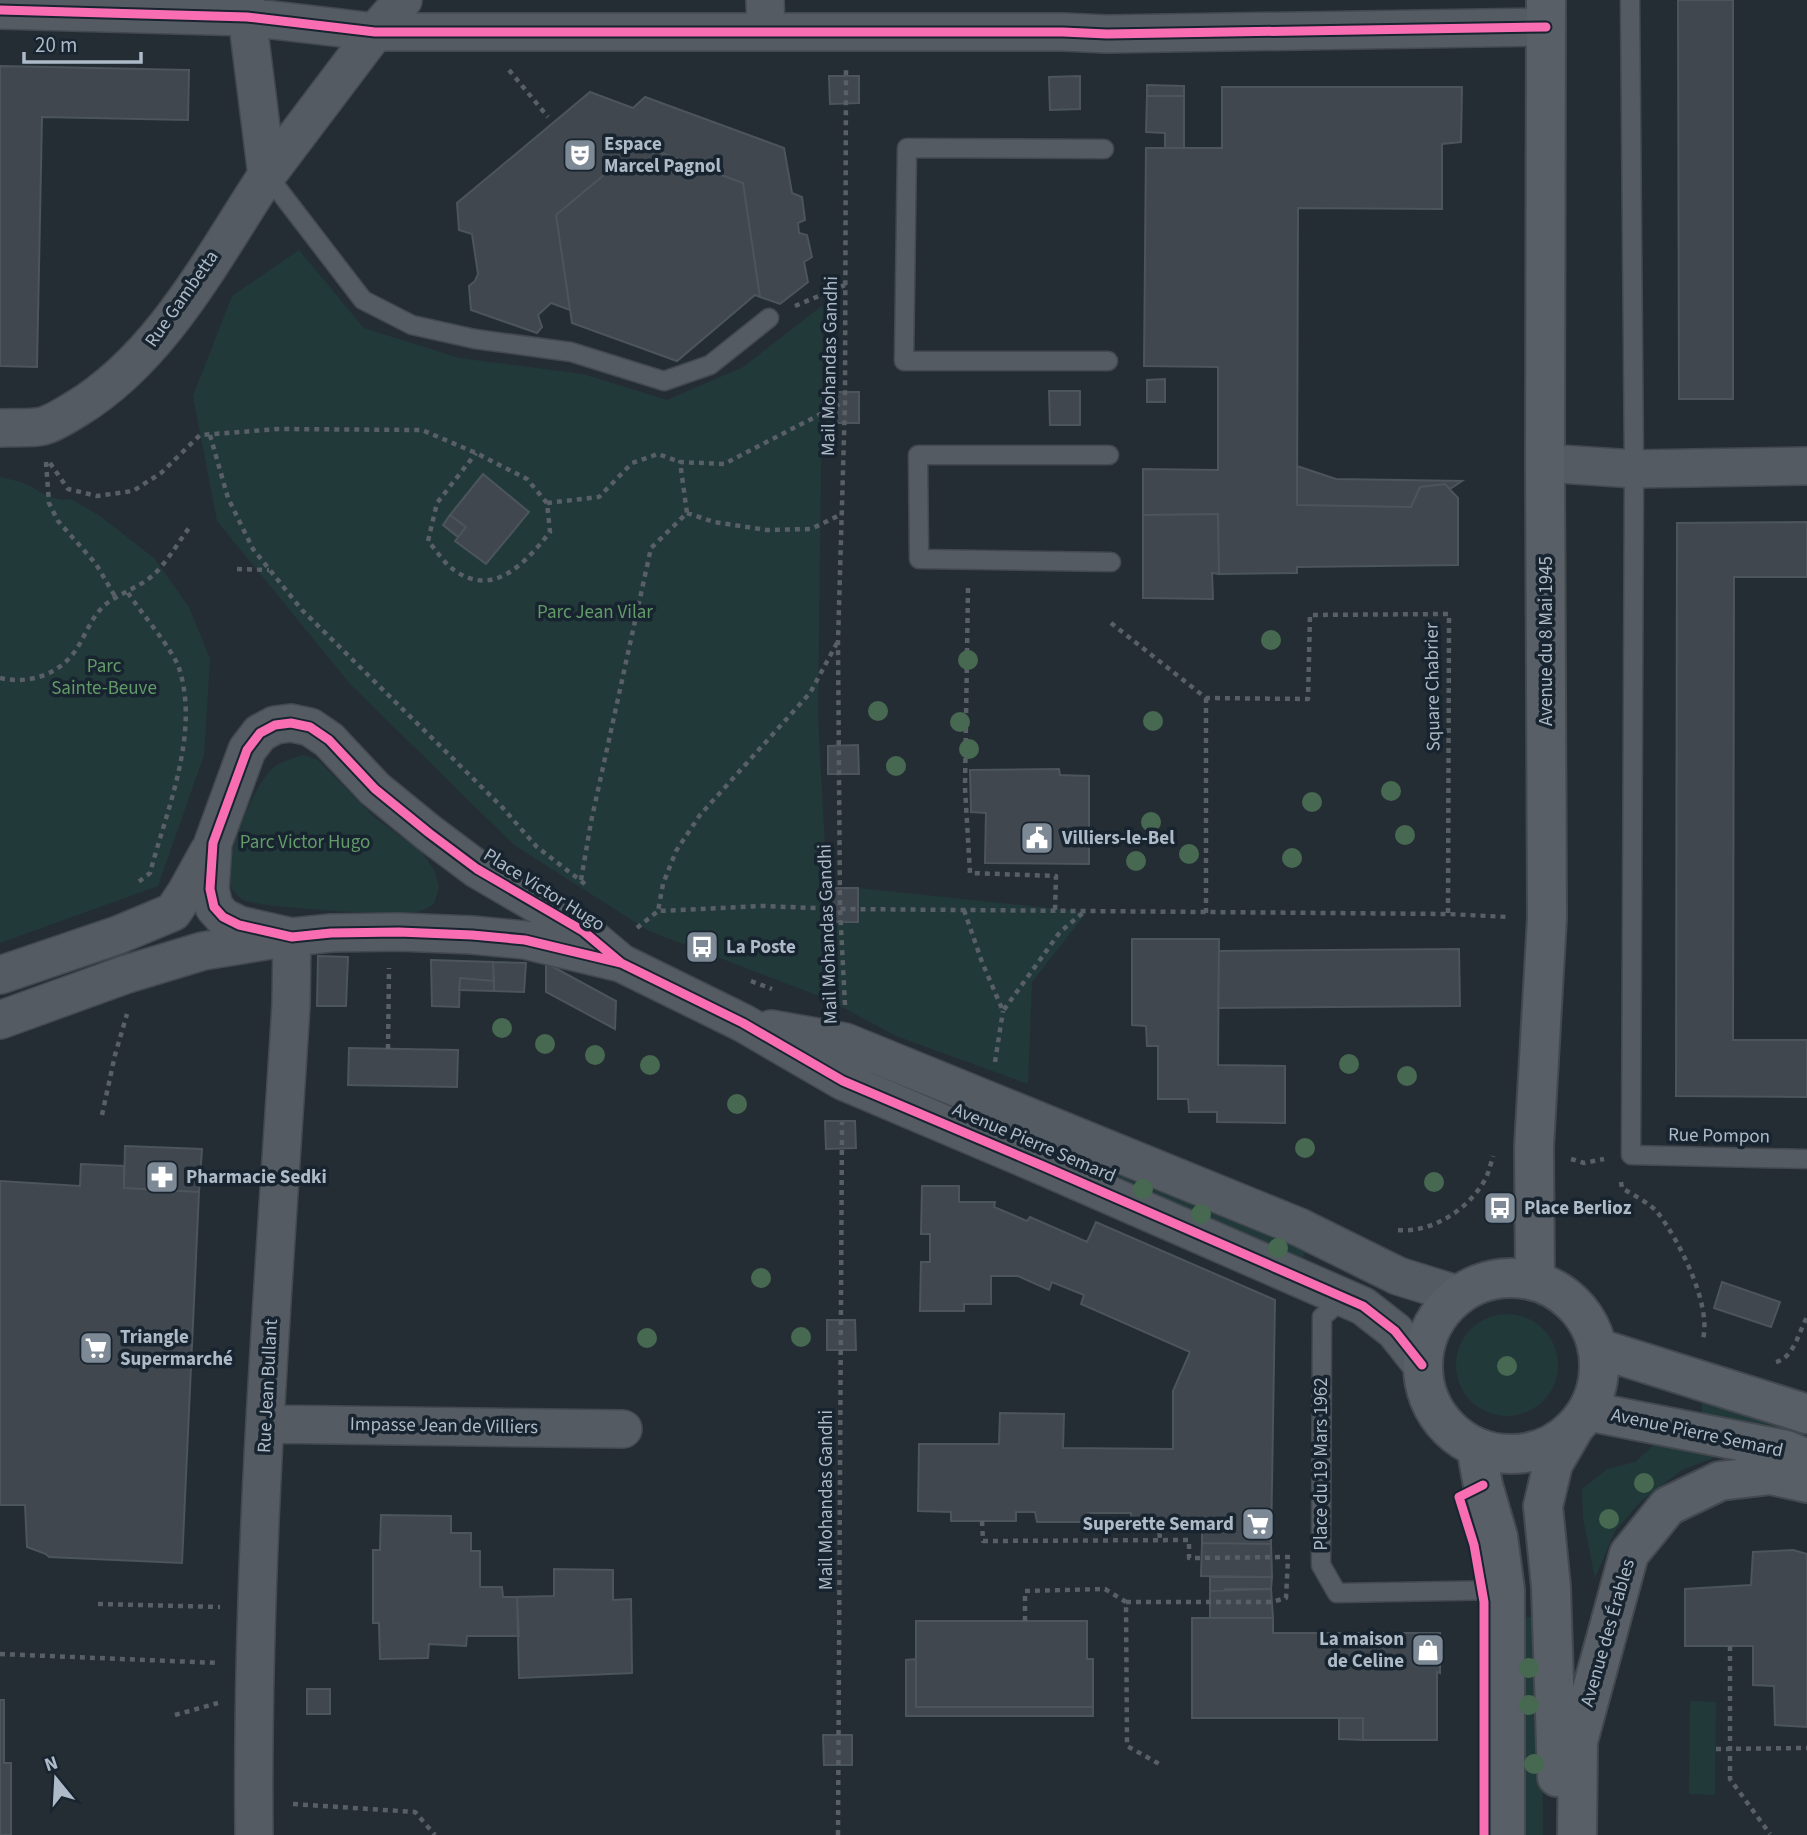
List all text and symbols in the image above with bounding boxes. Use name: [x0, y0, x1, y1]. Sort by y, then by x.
scale bar: [24, 21, 142, 65]
text: 20 m: [35, 30, 77, 60]
place label: Espace Marcel Pagnol: [604, 131, 722, 180]
theatre icon: Espace Marcel Pagnol: [561, 136, 599, 174]
street label: Rue Gambetta: [139, 245, 225, 353]
street label: Mail Mohandas Gandhi: [815, 276, 845, 456]
street label: Avenue du 8 Mai 1945: [1533, 556, 1560, 726]
park label: Parc Jean Vilar: [537, 599, 653, 626]
street label: Square Chabrier: [1418, 622, 1448, 752]
park label: Parc Sainte-Beuve: [51, 653, 157, 702]
public building icon: Villiers-le-Bel: [1018, 819, 1056, 857]
place label: Villiers-le-Bel: [1061, 825, 1175, 852]
park label: Parc Victor Hugo: [240, 829, 370, 856]
street label: Place Victor Hugo: [478, 842, 610, 938]
street label: Mail Mohandas Gandhi: [811, 843, 845, 1025]
bus stop icon: La Poste: [683, 928, 721, 966]
place label: La Poste: [726, 934, 796, 961]
street label: Avenue Pierre Semard: [948, 1096, 1120, 1190]
street label: Rue Pompon: [1668, 1122, 1770, 1150]
pharmacy icon: Pharmacie Sedki: [143, 1158, 181, 1196]
place label: Pharmacie Sedki: [186, 1164, 327, 1191]
bus stop icon: Place Berlioz: [1481, 1189, 1519, 1227]
place label: Place Berlioz: [1524, 1195, 1632, 1222]
street label: Rue Jean Bullant: [251, 1318, 285, 1454]
place label: Triangle Supermarché: [120, 1324, 233, 1373]
supermarket icon: Triangle Supermarché: [77, 1329, 115, 1367]
street label: Place du 19 Mars 1962: [1308, 1377, 1335, 1551]
street label: Avenue Pierre Semard: [1608, 1402, 1786, 1464]
street label: Mail Mohandas Gandhi: [813, 1410, 840, 1590]
street label: Impasse Jean de Villiers: [350, 1411, 538, 1441]
supermarket icon: Superette Semard: [1239, 1505, 1277, 1543]
place label: Superette Semard: [1082, 1511, 1234, 1538]
street label: Avenue des Érables: [1574, 1556, 1642, 1710]
place label: La maison de Celine: [1319, 1626, 1404, 1675]
shop icon: La maison de Celine: [1409, 1631, 1447, 1669]
north arrow: [21, 1744, 91, 1814]
text: N: [41, 1749, 61, 1779]

